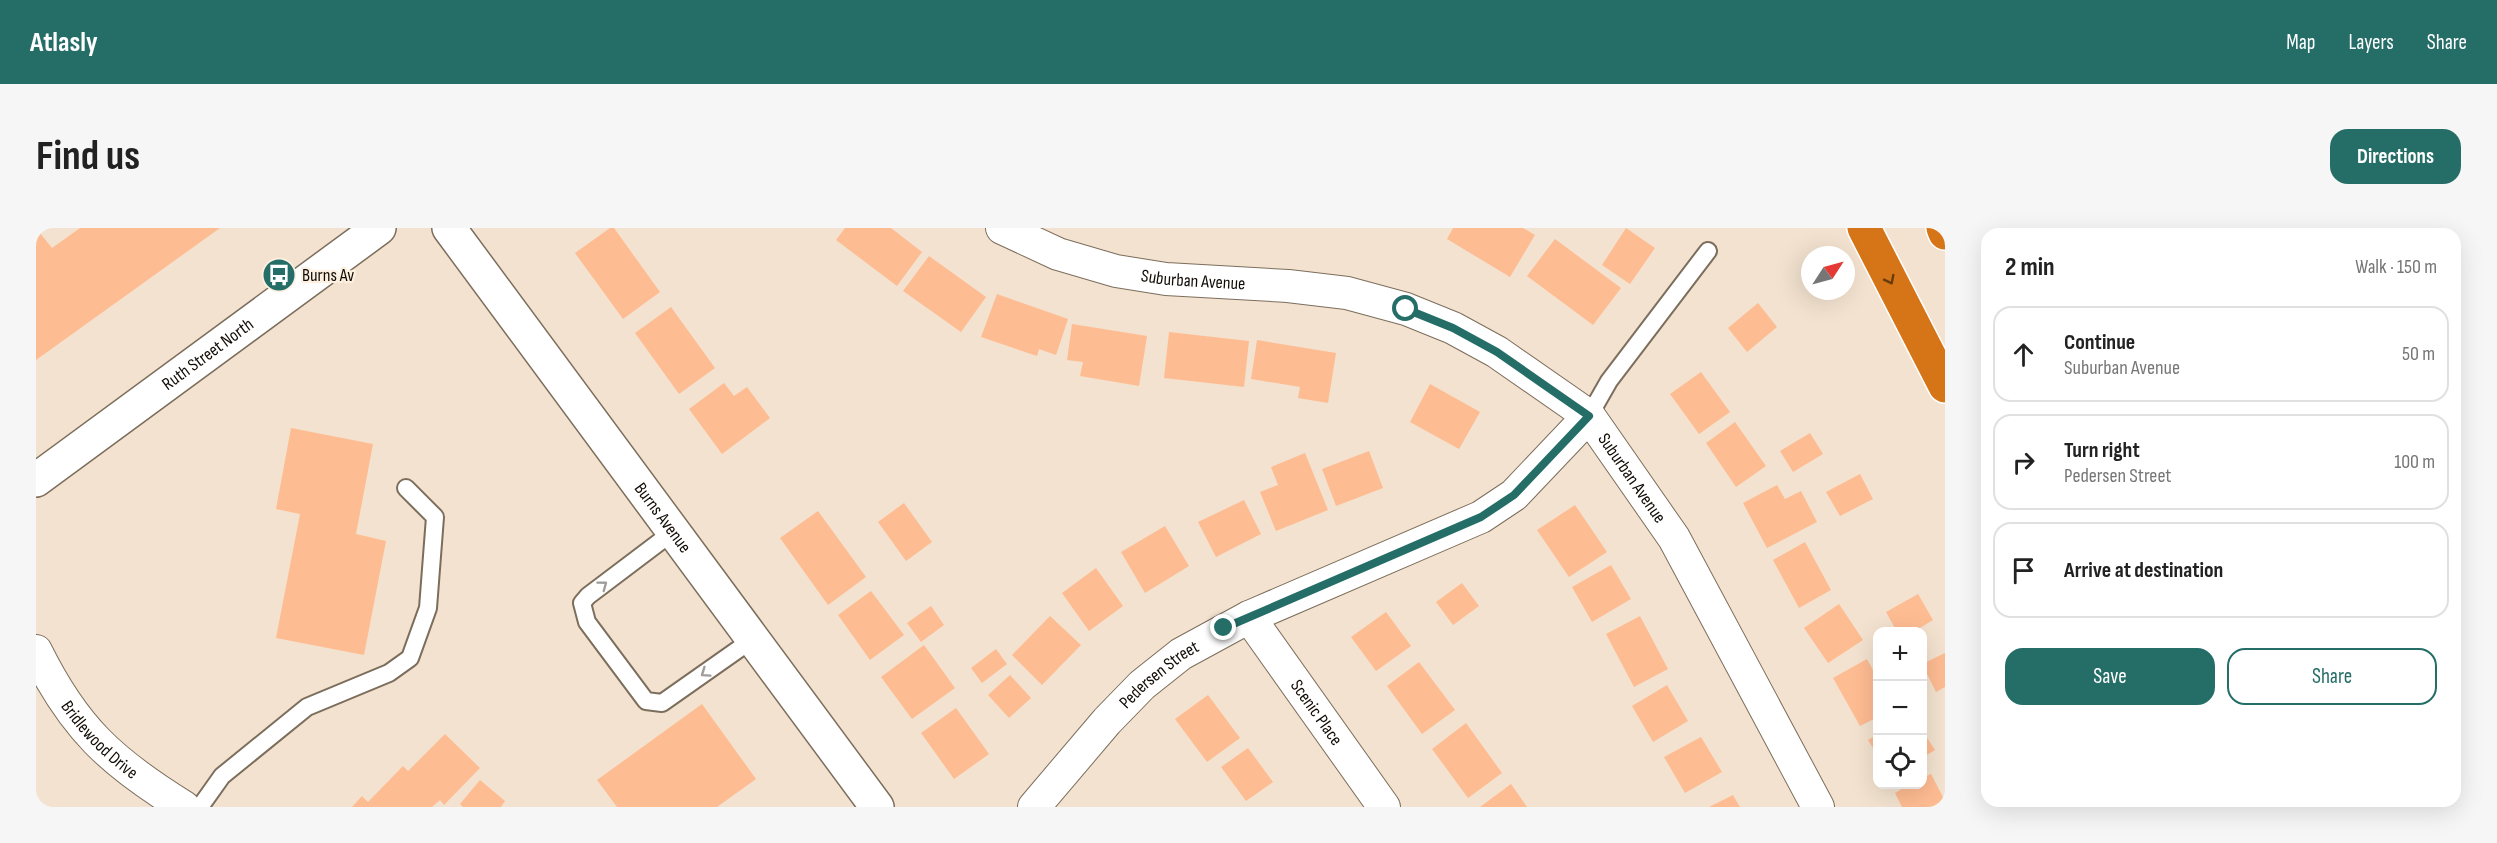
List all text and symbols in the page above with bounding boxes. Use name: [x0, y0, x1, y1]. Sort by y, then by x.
text: Atlasly: [30, 26, 98, 59]
text: Map: [2286, 30, 2315, 55]
text: Layers: [2348, 30, 2394, 55]
text: Share: [2427, 30, 2467, 55]
button: Directions: [2330, 129, 2461, 184]
text: Find us: [36, 131, 140, 182]
north arrow: [1801, 246, 1855, 300]
text: 2 min: [2005, 252, 2055, 283]
text: Walk · 150 m: [2355, 255, 2437, 279]
bus stop icon: Burns Av: [261, 257, 297, 293]
place label: Burns Av: [302, 265, 354, 286]
street label: Suburban Avenue: [1140, 265, 1246, 294]
one-way arrow: [1883, 274, 1895, 285]
route start: [1392, 295, 1418, 321]
street label: Ruth Street North: [158, 313, 257, 394]
text: Continue: [2064, 329, 2135, 356]
icon: ahead: [2007, 338, 2040, 371]
text: 50 m: [2402, 342, 2435, 366]
text: Suburban Avenue: [2064, 356, 2180, 380]
street label: Suburban Avenue: [1594, 429, 1671, 527]
text: Turn right: [2064, 437, 2140, 464]
icon: right: [2007, 446, 2040, 479]
text: 100 m: [2394, 450, 2435, 474]
text: Pedersen Street: [2064, 464, 2171, 488]
street label: Burns Avenue: [630, 478, 696, 557]
icon: arrive: [2007, 554, 2040, 587]
text: Arrive at destination: [2064, 557, 2223, 584]
one-way arrow: [597, 581, 608, 592]
route end: [1210, 614, 1236, 640]
map controls: [1873, 627, 1927, 789]
button: +: [1873, 627, 1927, 681]
street label: Pedersen Street: [1115, 636, 1203, 713]
button: Save: [2005, 648, 2215, 705]
button: Share: [2227, 648, 2437, 705]
one-way arrow: [701, 665, 712, 676]
street label: Scenic Place: [1286, 675, 1347, 749]
button: −: [1873, 681, 1927, 735]
street label: Bridlewood Drive: [57, 696, 142, 783]
button: locate: [1873, 735, 1927, 789]

